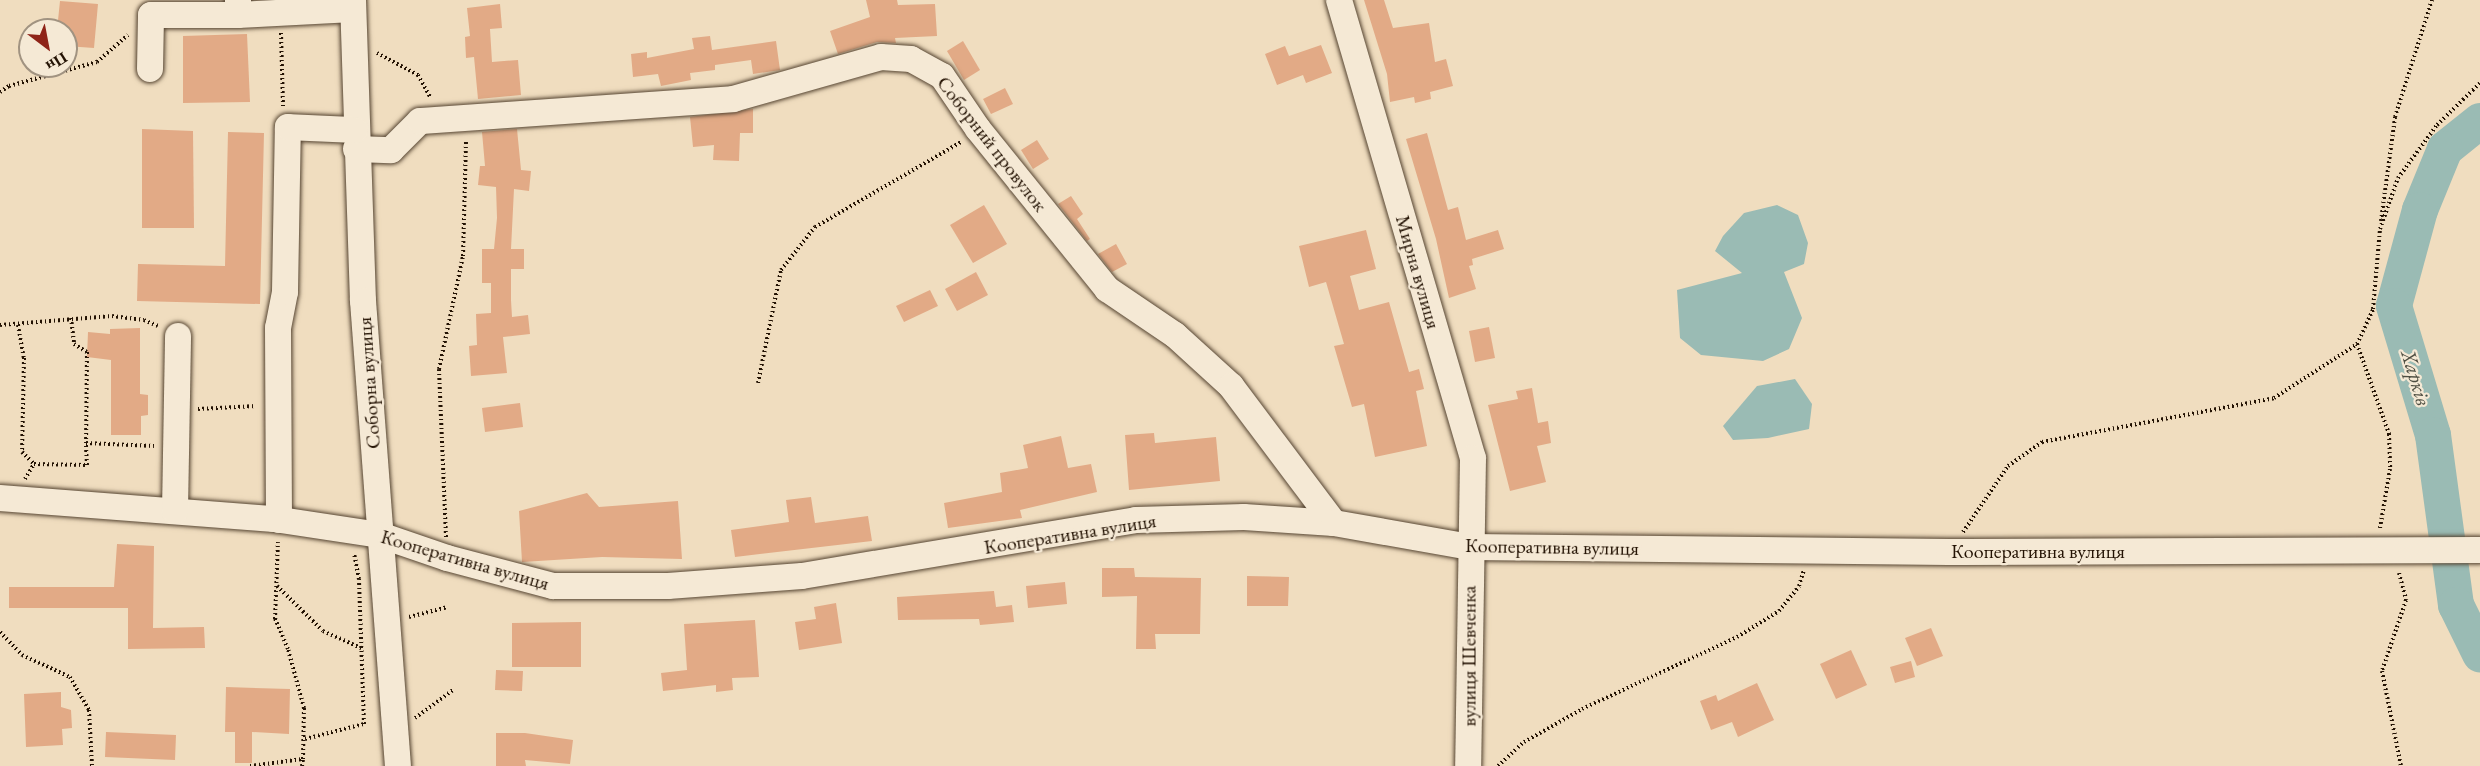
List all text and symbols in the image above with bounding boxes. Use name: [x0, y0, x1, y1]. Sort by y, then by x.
north arrow: [18, 18, 78, 78]
text: Пн: [42, 47, 72, 77]
street label: Соборний провулок: [932, 72, 1052, 216]
street label: Мирна вулиця: [1390, 212, 1446, 332]
street label: Соборна вулиця: [352, 316, 386, 450]
water label: Харків: [2396, 347, 2436, 409]
street label: Кооперативна вулиця: [982, 509, 1158, 559]
street label: Кооперативна вулиця: [378, 524, 552, 596]
street label: Кооперативна вулиця: [1465, 533, 1639, 561]
street label: Кооперативна вулиця: [1951, 539, 2125, 563]
street label: вулиця Шевченка: [1457, 585, 1481, 727]

